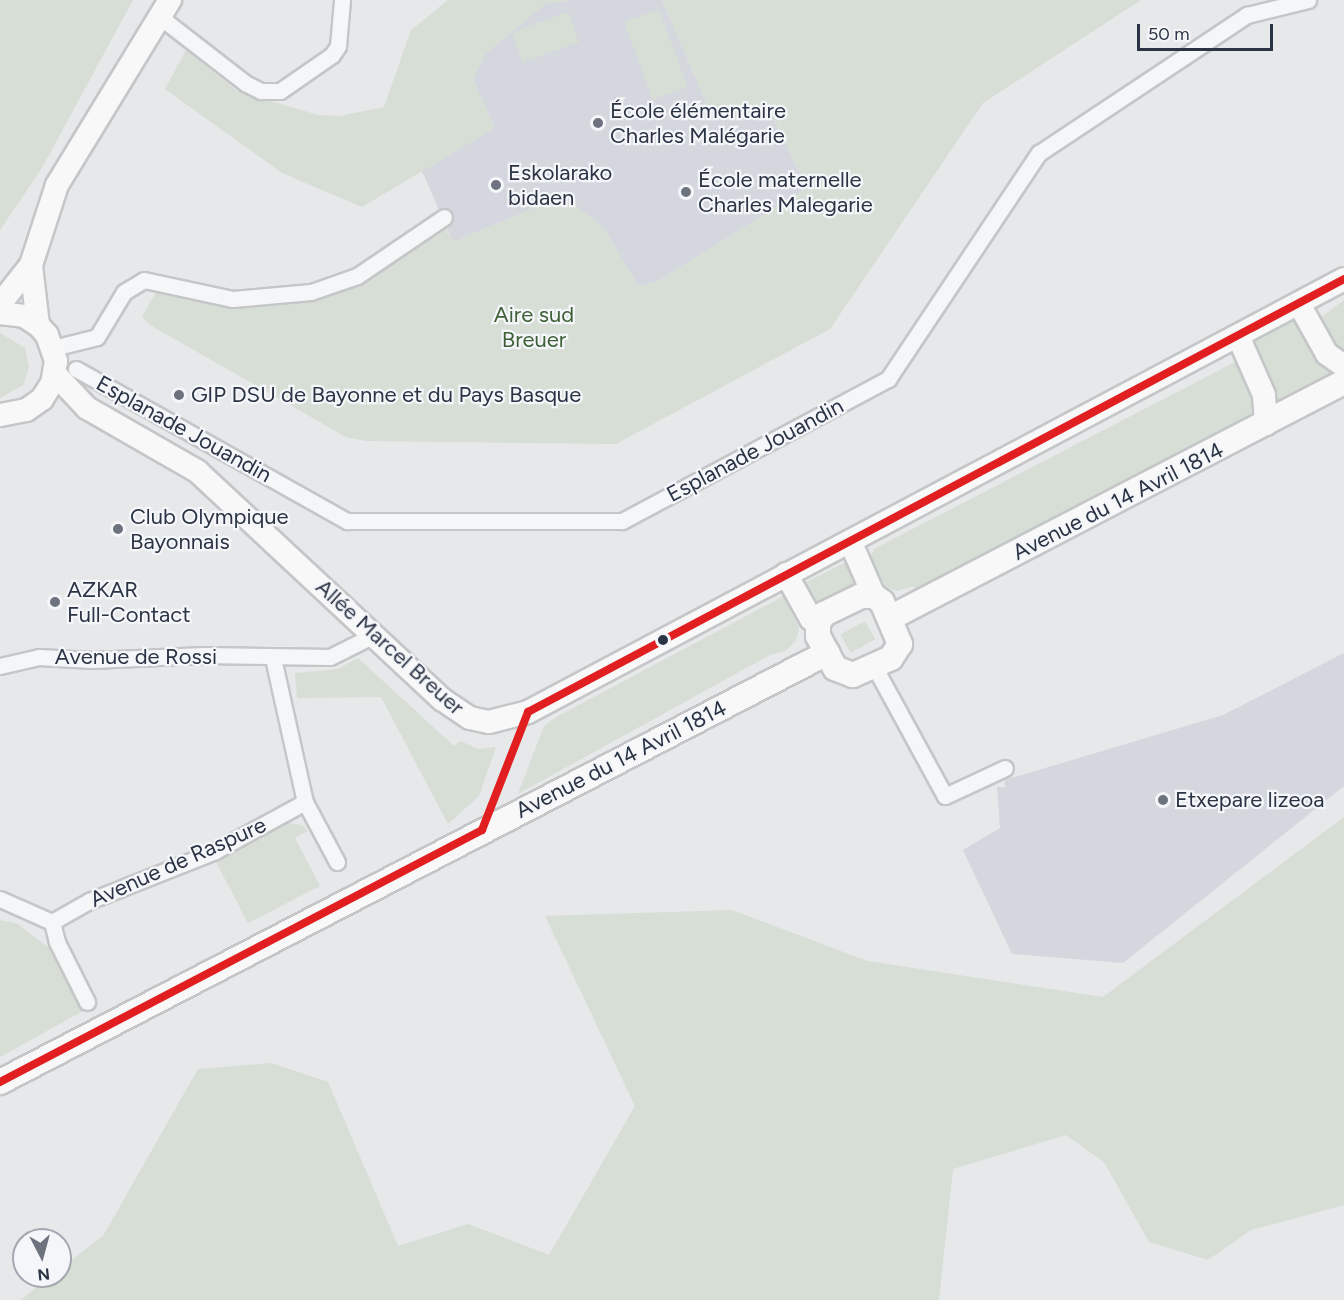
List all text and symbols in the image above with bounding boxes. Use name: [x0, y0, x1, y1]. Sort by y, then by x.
scale bar: [1140, 12, 1276, 50]
text: 50 m: [1148, 23, 1190, 45]
place label: École élémentaire Charles Malégarie: [610, 97, 786, 148]
marker: École élémentaire Charles Malégarie: [591, 116, 605, 130]
place label: Eskolarako bidaen: [508, 159, 612, 210]
place label: École maternelle Charles Malegarie: [698, 166, 873, 218]
marker: Eskolarako bidaen: [489, 178, 503, 192]
marker: École maternelle Charles Malegarie: [679, 185, 693, 199]
park label: Aire sud Breuer: [494, 301, 574, 352]
street label: Esplanade Jouandin: [92, 370, 276, 488]
place label: GIP DSU de Bayonne et du Pays Basque: [191, 382, 581, 408]
marker: GIP DSU de Bayonne et du Pays Basque: [172, 388, 186, 402]
street label: Esplanade Jouandin: [662, 392, 848, 508]
street label: Avenue du 14 Avril 1814: [1008, 436, 1228, 566]
place label: Club Olympique Bayonnais: [130, 503, 289, 554]
marker: Club Olympique Bayonnais: [111, 522, 125, 536]
street label: Allée Marcel Breuer: [311, 574, 469, 720]
place label: AZKAR Full-Contact: [67, 576, 190, 628]
marker: AZKAR Full-Contact: [48, 595, 62, 609]
unlabelled marker: [657, 634, 669, 646]
street label: Avenue de Rossi: [55, 644, 217, 670]
street label: Avenue du 14 Avril 1814: [511, 694, 731, 824]
place label: Etxepare lizeoa: [1175, 787, 1325, 813]
marker: Etxepare lizeoa: [1156, 793, 1170, 807]
street label: Avenue de Raspure: [86, 811, 270, 913]
north arrow: [12, 1228, 72, 1288]
text: N: [37, 1264, 51, 1285]

